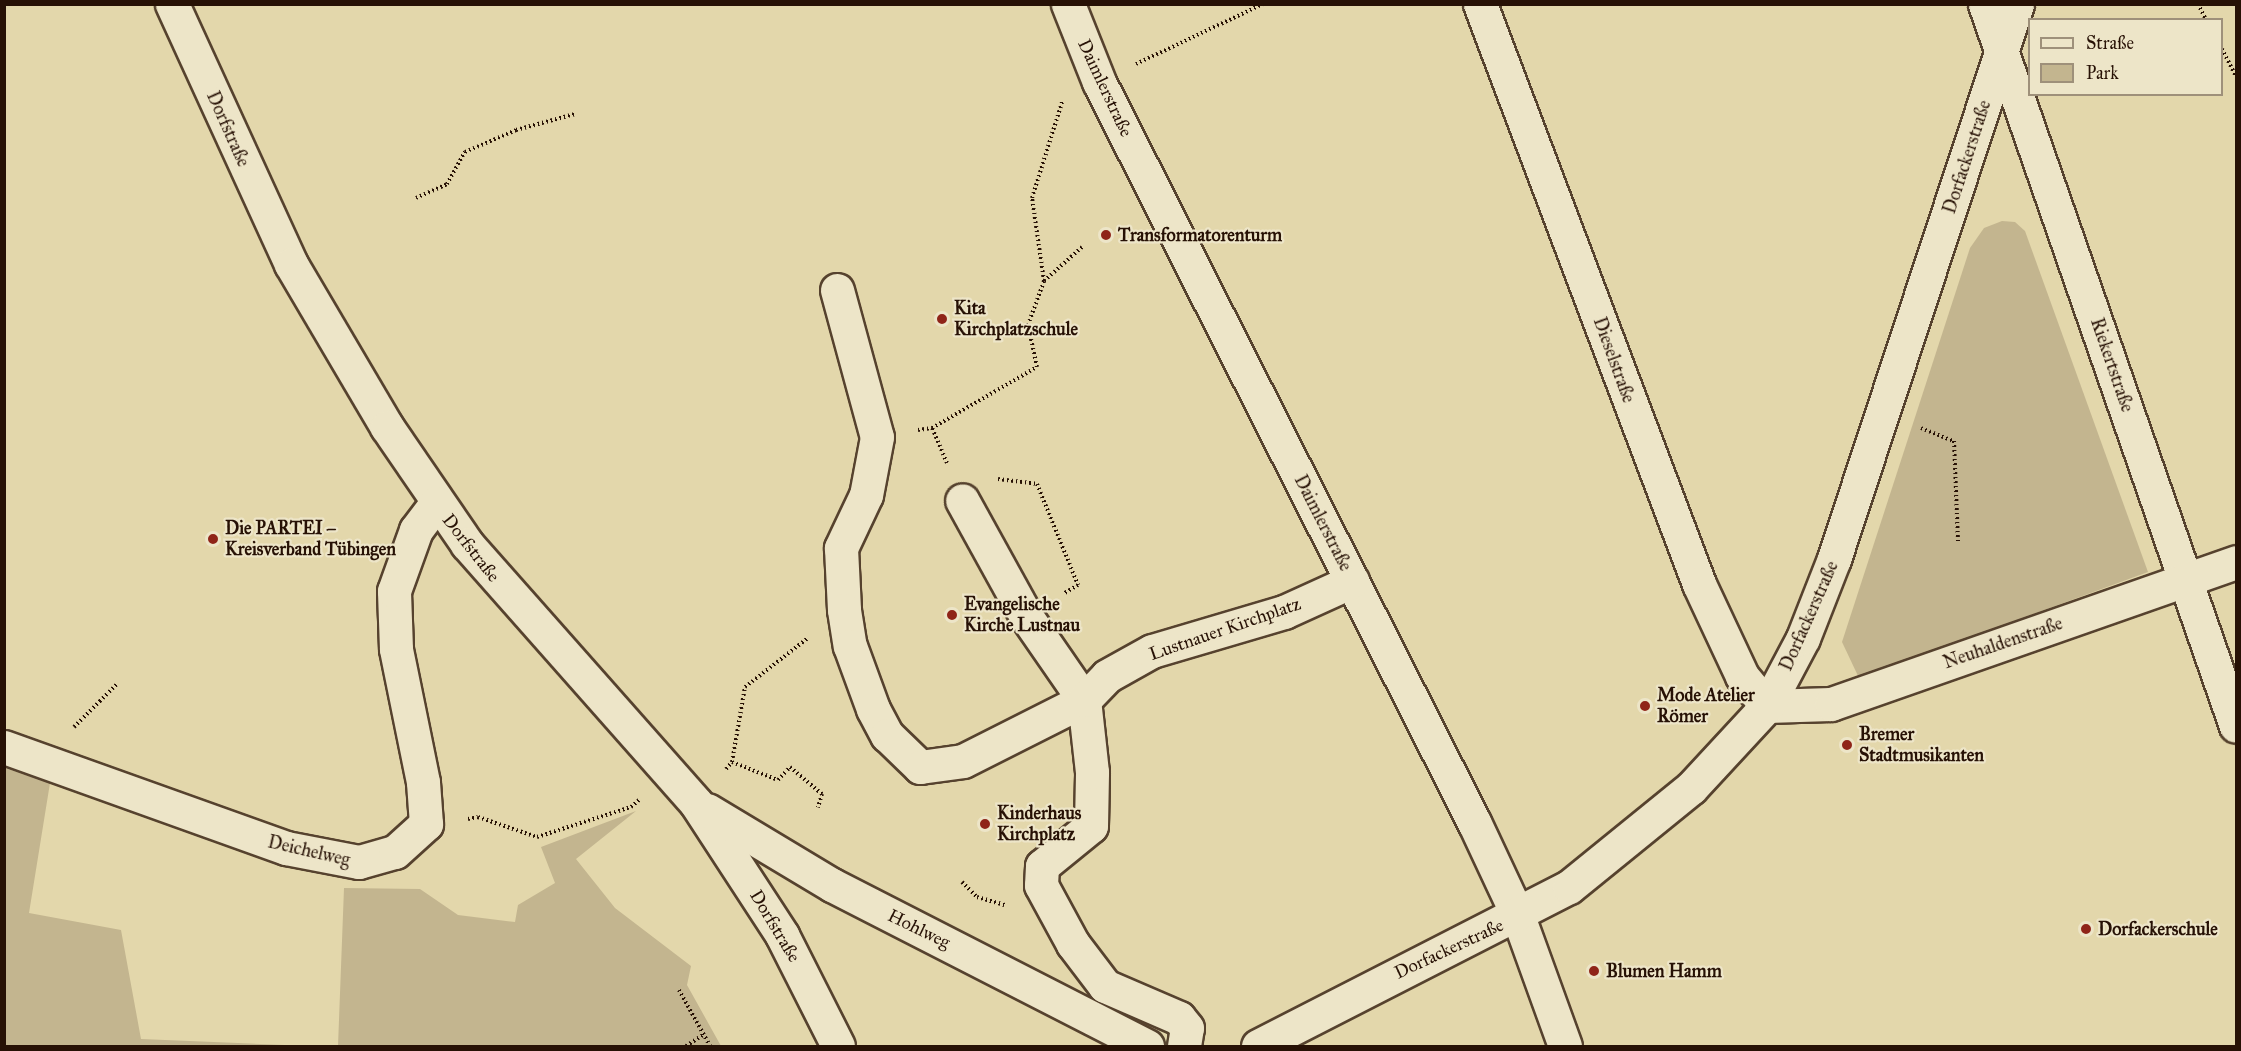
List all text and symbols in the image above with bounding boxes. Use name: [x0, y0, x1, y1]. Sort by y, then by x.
legend: [2028, 18, 2223, 96]
text: Straße: [2086, 32, 2134, 54]
street label: Daimlerstraße: [1073, 36, 1137, 140]
text: Park: [2086, 62, 2119, 84]
street label: Dorfstraße: [202, 88, 254, 170]
street label: Dorfackerstraße: [1939, 98, 1995, 216]
place label: Transformatorenturm: [1118, 224, 1282, 246]
marker: Transformatorenturm: [1099, 228, 1113, 242]
place label: Kita Kirchplatzschule: [954, 298, 1078, 340]
marker: Kita Kirchplatzschule: [935, 312, 949, 326]
street label: Dieselstraße: [1589, 314, 1639, 406]
street label: Riekertstraße: [2086, 315, 2138, 415]
street label: Daimlerstraße: [1290, 471, 1356, 575]
street label: Dorfstraße: [438, 510, 504, 586]
place label: Die PARTEI – Kreisverband Tübingen: [225, 518, 396, 560]
marker: Die PARTEI – Kreisverband Tübingen: [206, 532, 220, 546]
street label: Dorfackerstraße: [1775, 558, 1843, 674]
street label: Lustnauer Kirchplatz: [1146, 593, 1304, 665]
place label: Evangelische Kirche Lustnau: [964, 594, 1080, 636]
marker: Evangelische Kirche Lustnau: [945, 608, 959, 622]
street label: Neuhaldenstraße: [1940, 612, 2066, 674]
place label: Mode Atelier Römer: [1657, 685, 1755, 728]
marker: Mode Atelier Römer: [1638, 699, 1652, 713]
place label: Bremer Stadtmusikanten: [1859, 724, 1984, 766]
marker: Bremer Stadtmusikanten: [1840, 738, 1854, 752]
place label: Kinderhaus Kirchplatz: [997, 803, 1081, 846]
marker: Kinderhaus Kirchplatz: [978, 817, 992, 831]
street label: Deichelweg: [266, 831, 352, 871]
street label: Dorfstraße: [745, 886, 805, 966]
street label: Hohlweg: [884, 905, 954, 953]
street label: Dorfackerstraße: [1391, 914, 1507, 984]
place label: Dorfackerschule: [2098, 918, 2218, 940]
marker: Dorfackerschule: [2079, 922, 2093, 936]
place label: Blumen Hamm: [1606, 960, 1722, 982]
marker: Blumen Hamm: [1587, 964, 1601, 978]

